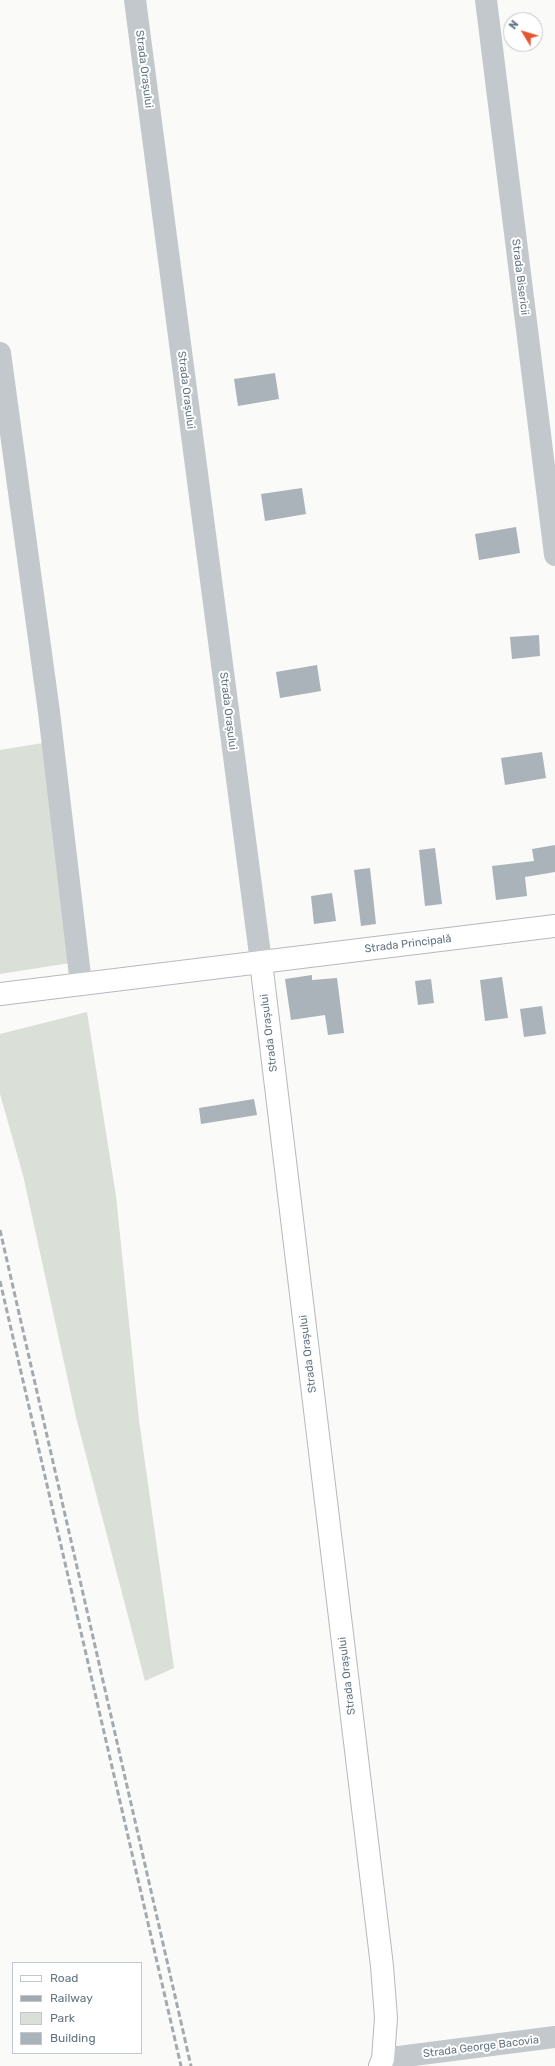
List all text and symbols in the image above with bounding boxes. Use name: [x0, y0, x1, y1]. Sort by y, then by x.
north arrow: [503, 12, 543, 52]
text: N: [506, 18, 521, 32]
street label: Strada Orașului: [133, 29, 155, 109]
street label: Strada Bisericii: [509, 238, 531, 316]
street label: Strada Orașului: [175, 350, 197, 430]
street label: Strada Orașului: [217, 671, 239, 751]
street label: Strada Principală: [364, 932, 452, 956]
street label: Strada Orașului: [258, 993, 280, 1073]
street label: Strada Orașului: [297, 1314, 319, 1394]
street label: Strada Orașului: [336, 1636, 358, 1716]
legend: [12, 1962, 142, 2054]
text: Road: [50, 1971, 78, 1985]
text: Railway: [50, 1991, 93, 2005]
text: Park: [50, 2011, 75, 2025]
text: Building: [50, 2031, 96, 2045]
street label: Strada George Bacovia: [422, 2033, 540, 2061]

